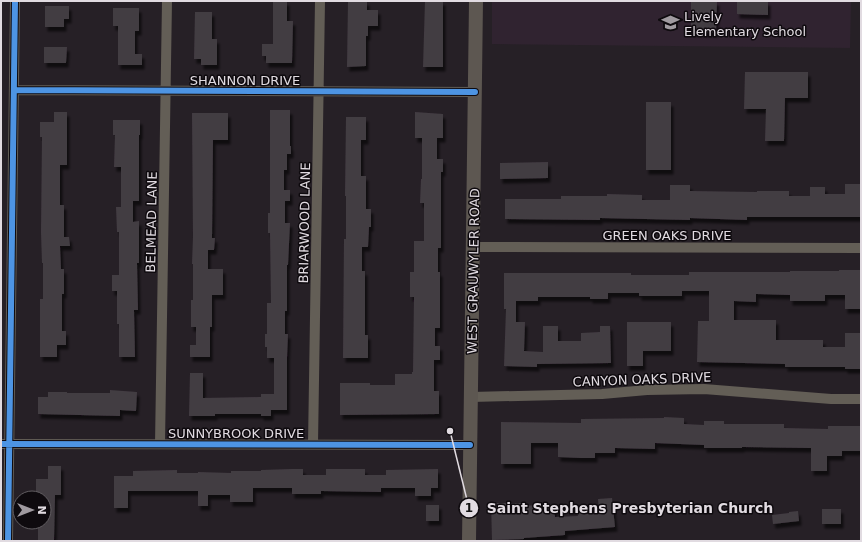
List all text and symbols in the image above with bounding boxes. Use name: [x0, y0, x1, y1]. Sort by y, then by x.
place label: Lively Elementary School: [684, 9, 806, 39]
school or university icon: Lively Elementary School: [661, 13, 681, 33]
street label: SHANNON DRIVE: [190, 73, 300, 88]
street label: BRIARWOOD LANE: [296, 162, 313, 284]
street label: BELMEAD LANE: [143, 171, 160, 273]
street label: WEST GRAUWYLER ROAD: [465, 188, 482, 354]
street label: GREEN OAKS DRIVE: [602, 228, 732, 243]
street label: CANYON OAKS DRIVE: [572, 370, 712, 389]
street label: SUNNYBROOK DRIVE: [168, 426, 304, 441]
north arrow: [12, 490, 52, 530]
callout: Saint Stephens Presbyterian Church: [459, 495, 781, 521]
text: Saint Stephens Presbyterian Church: [487, 500, 773, 516]
text: 1: [465, 501, 473, 515]
text: N: [35, 505, 48, 515]

